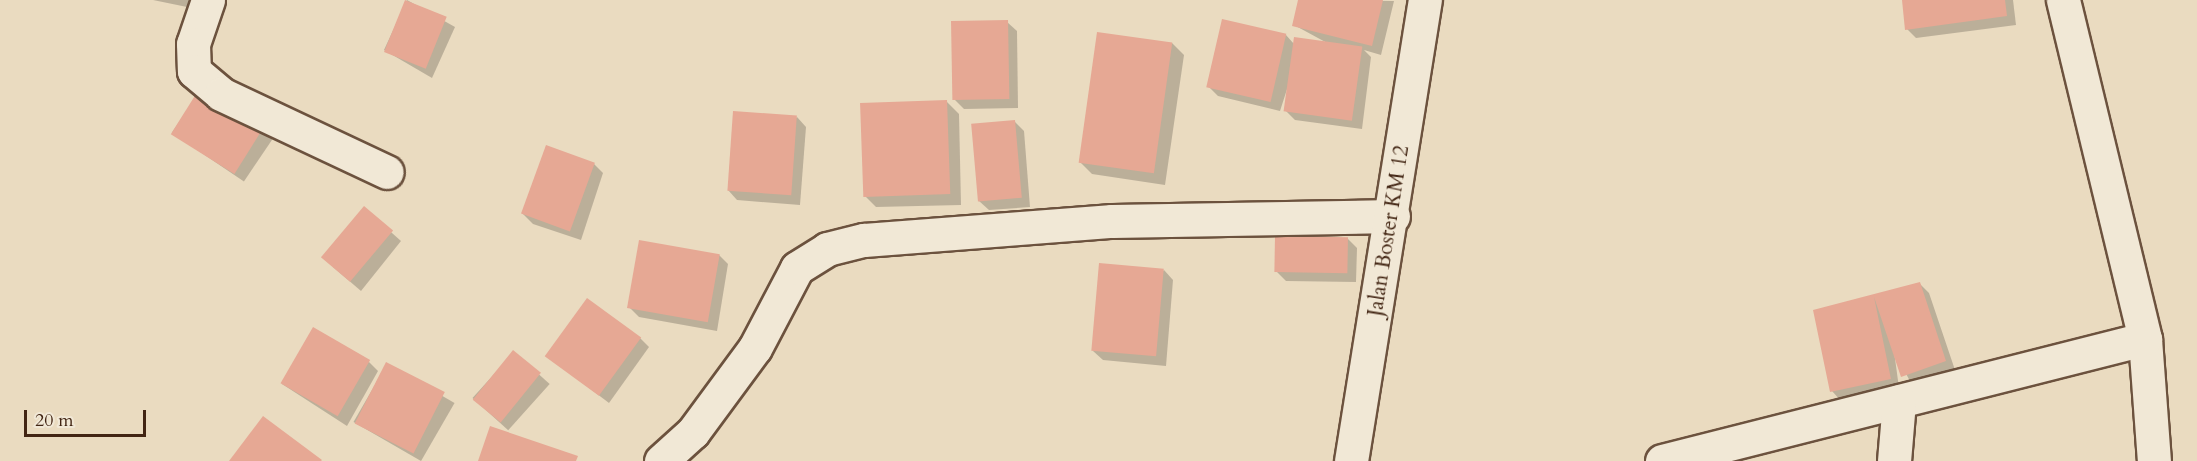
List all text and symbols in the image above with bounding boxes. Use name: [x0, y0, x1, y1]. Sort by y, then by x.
street label: Jalan Boster KM 12: [1363, 144, 1415, 318]
scale bar: [27, 398, 148, 436]
text: 20 m: [35, 408, 74, 433]

